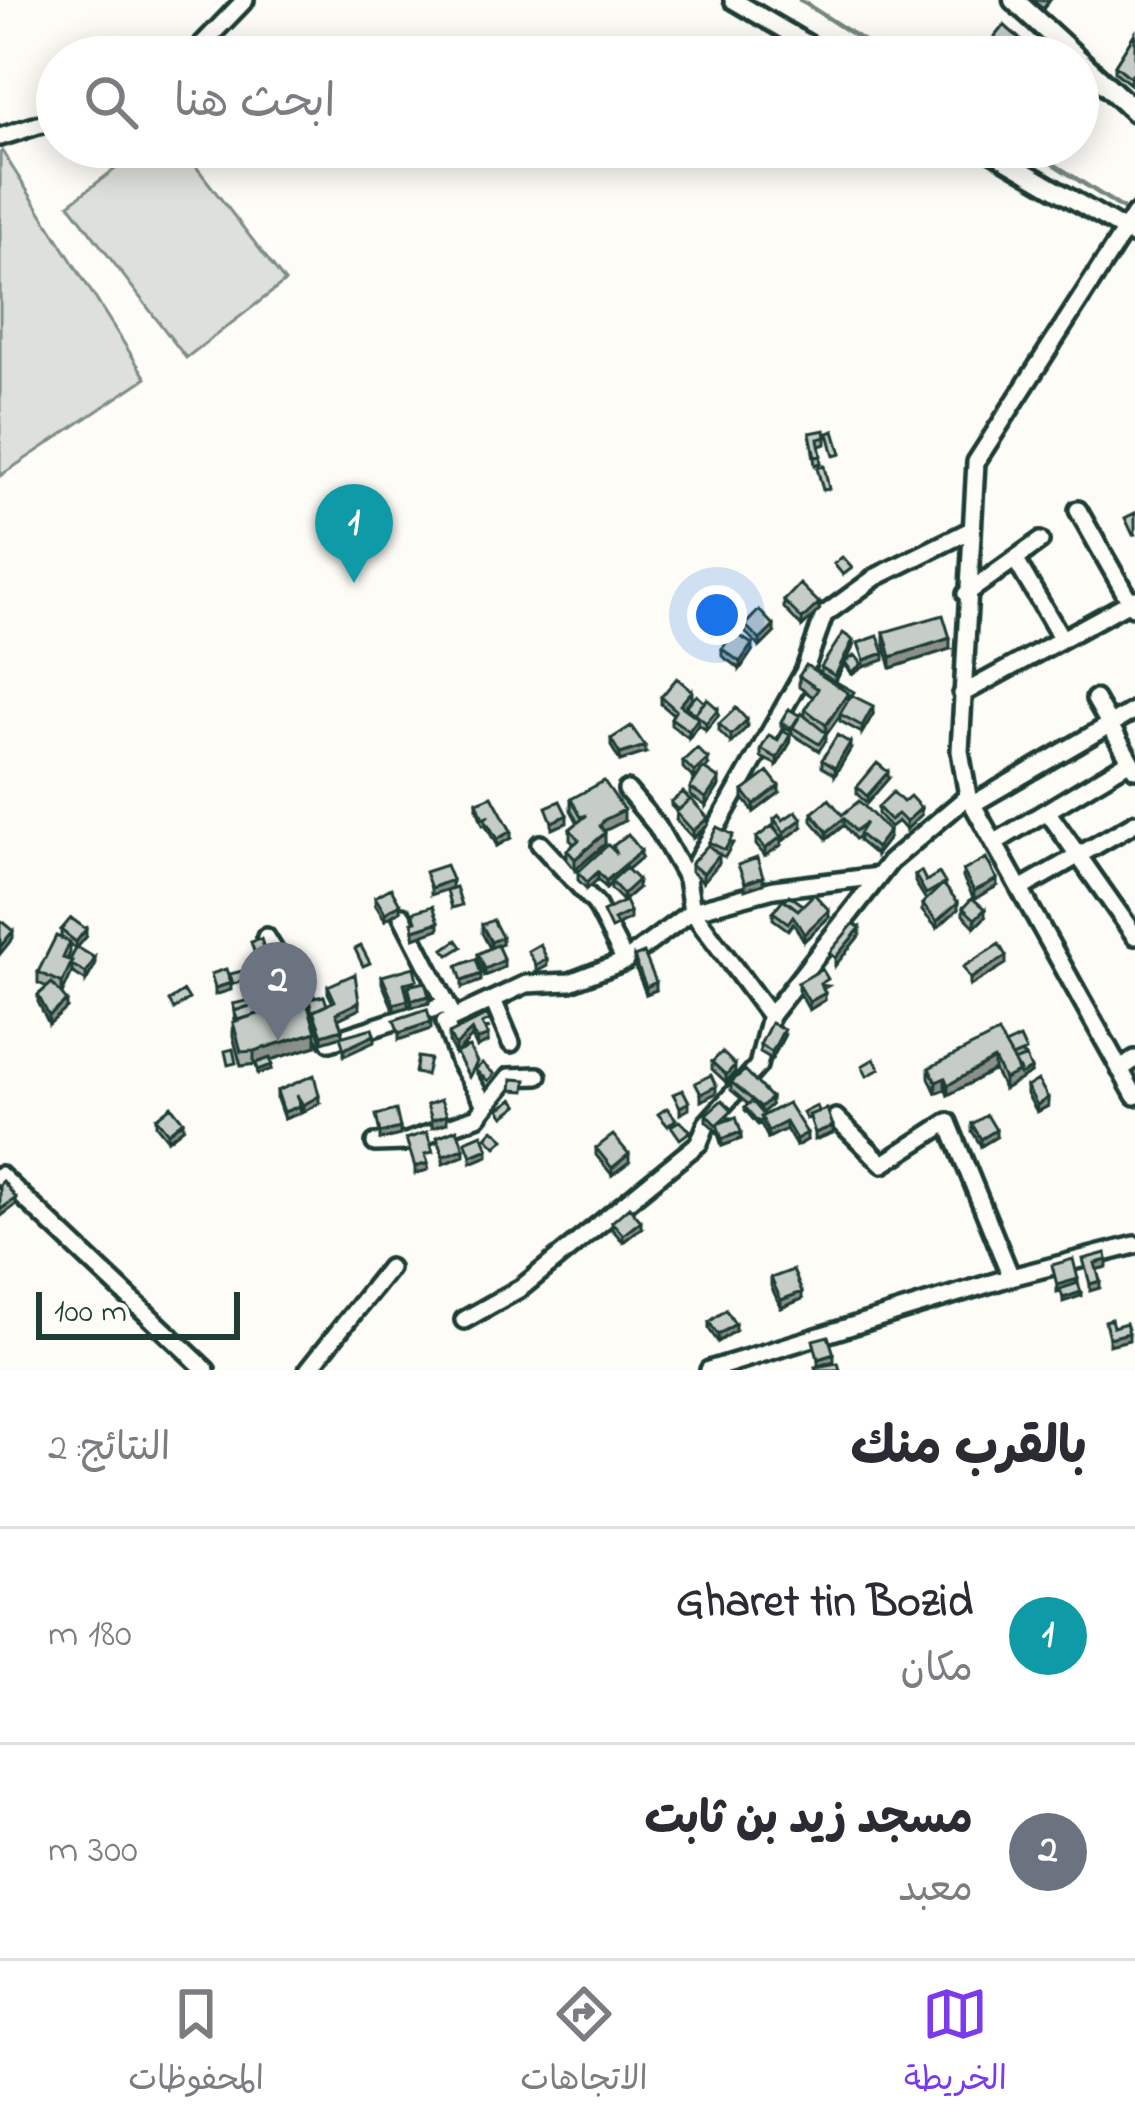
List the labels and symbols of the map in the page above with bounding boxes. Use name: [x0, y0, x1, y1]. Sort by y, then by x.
pin: 1: [315, 484, 393, 583]
your location: [687, 585, 747, 645]
pin: 2: [239, 942, 317, 1041]
scale bar: [36, 1286, 240, 1339]

